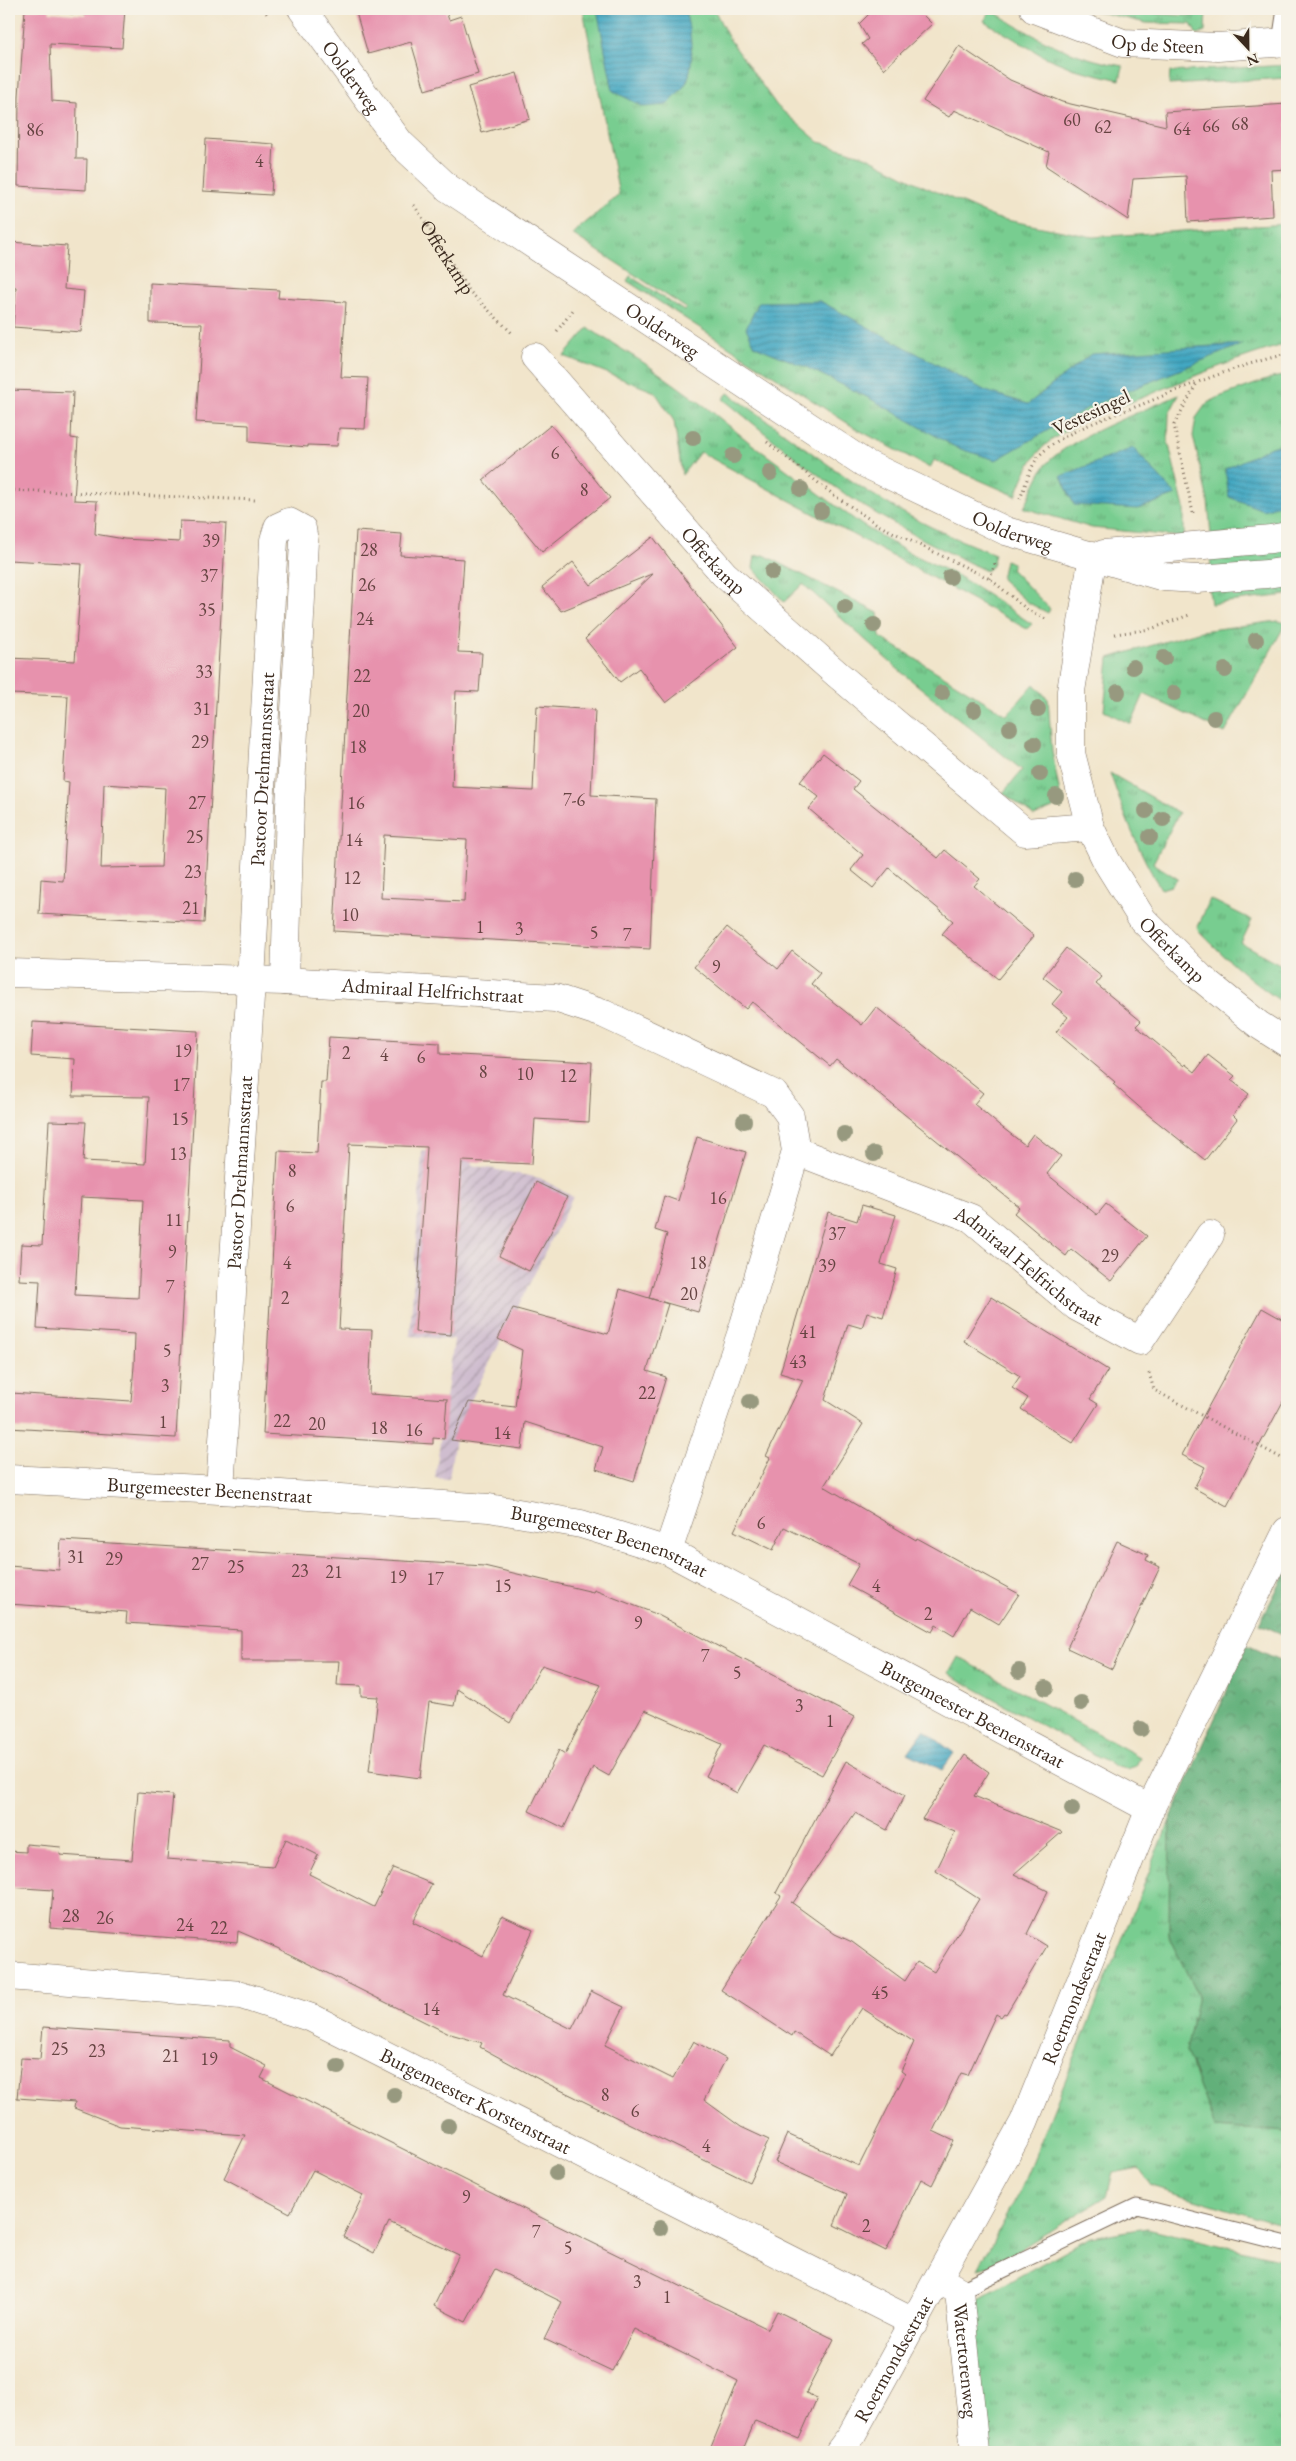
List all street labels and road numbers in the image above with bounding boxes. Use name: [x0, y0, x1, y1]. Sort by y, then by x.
street label: Op de Steen: [1107, 27, 1205, 59]
street label: Oolderweg: [316, 35, 387, 119]
street label: Offerkamp: [414, 215, 481, 300]
street label: Oolderweg: [620, 296, 705, 364]
street label: Vestesingel: [1048, 383, 1134, 441]
street label: Oolderweg: [968, 504, 1056, 557]
street label: Offerkamp: [676, 521, 752, 600]
street label: Pastoor Drehmannsstraat: [244, 671, 280, 867]
street label: Offerkamp: [1134, 911, 1211, 988]
street label: Admiraal Helfrichstraat: [340, 972, 525, 1009]
street label: Pastoor Drehmannsstraat: [220, 1074, 258, 1270]
street label: Admiraal Helfrichstraat: [950, 1199, 1108, 1332]
street label: Burgemeester Beenenstraat: [106, 1471, 314, 1509]
street label: Burgemeester Beenenstraat: [509, 1499, 713, 1583]
street label: Burgemeester Beenenstraat: [876, 1654, 1070, 1774]
street label: Roermondsestraat: [1036, 1927, 1112, 2068]
street label: Burgemeester Korstenstraat: [376, 2042, 576, 2160]
street label: Roermondsestraat: [848, 2290, 939, 2427]
street label: Watertorenweg: [947, 2302, 985, 2420]

